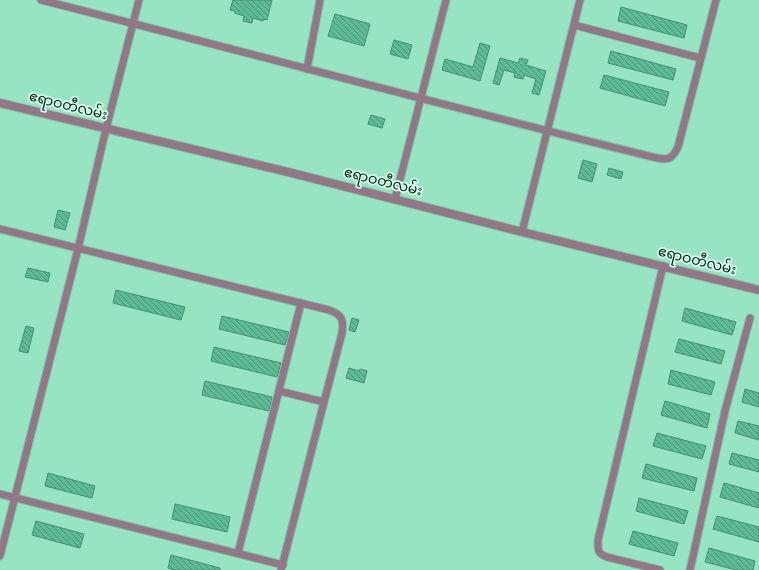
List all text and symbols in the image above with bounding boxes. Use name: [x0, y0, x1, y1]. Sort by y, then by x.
street label: ဧရာဝတီလမ်း: [26, 86, 110, 126]
street label: ဧရာဝတီလမ်း: [341, 162, 425, 202]
street label: ဧရာဝတီလမ်း: [655, 241, 739, 281]

